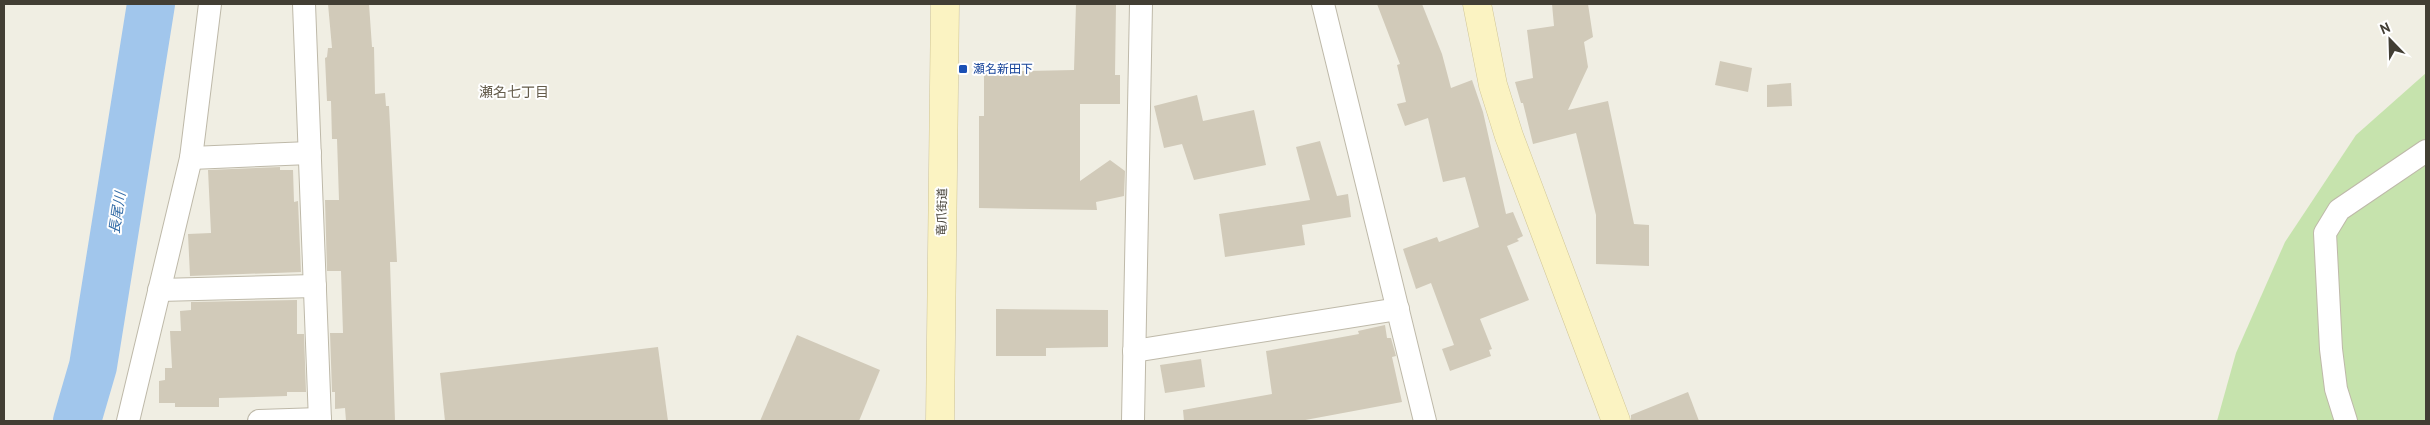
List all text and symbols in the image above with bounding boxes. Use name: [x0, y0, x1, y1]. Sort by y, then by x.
north arrow: [2365, 15, 2415, 65]
text: N: [2377, 18, 2393, 38]
place label: 瀬名新田下: [973, 61, 1033, 76]
marker: 瀬名新田下: [957, 63, 969, 75]
district label: 瀬名七丁目: [479, 83, 549, 101]
street label: 竜爪街道: [934, 188, 949, 236]
water label: 長尾川: [105, 189, 129, 235]

